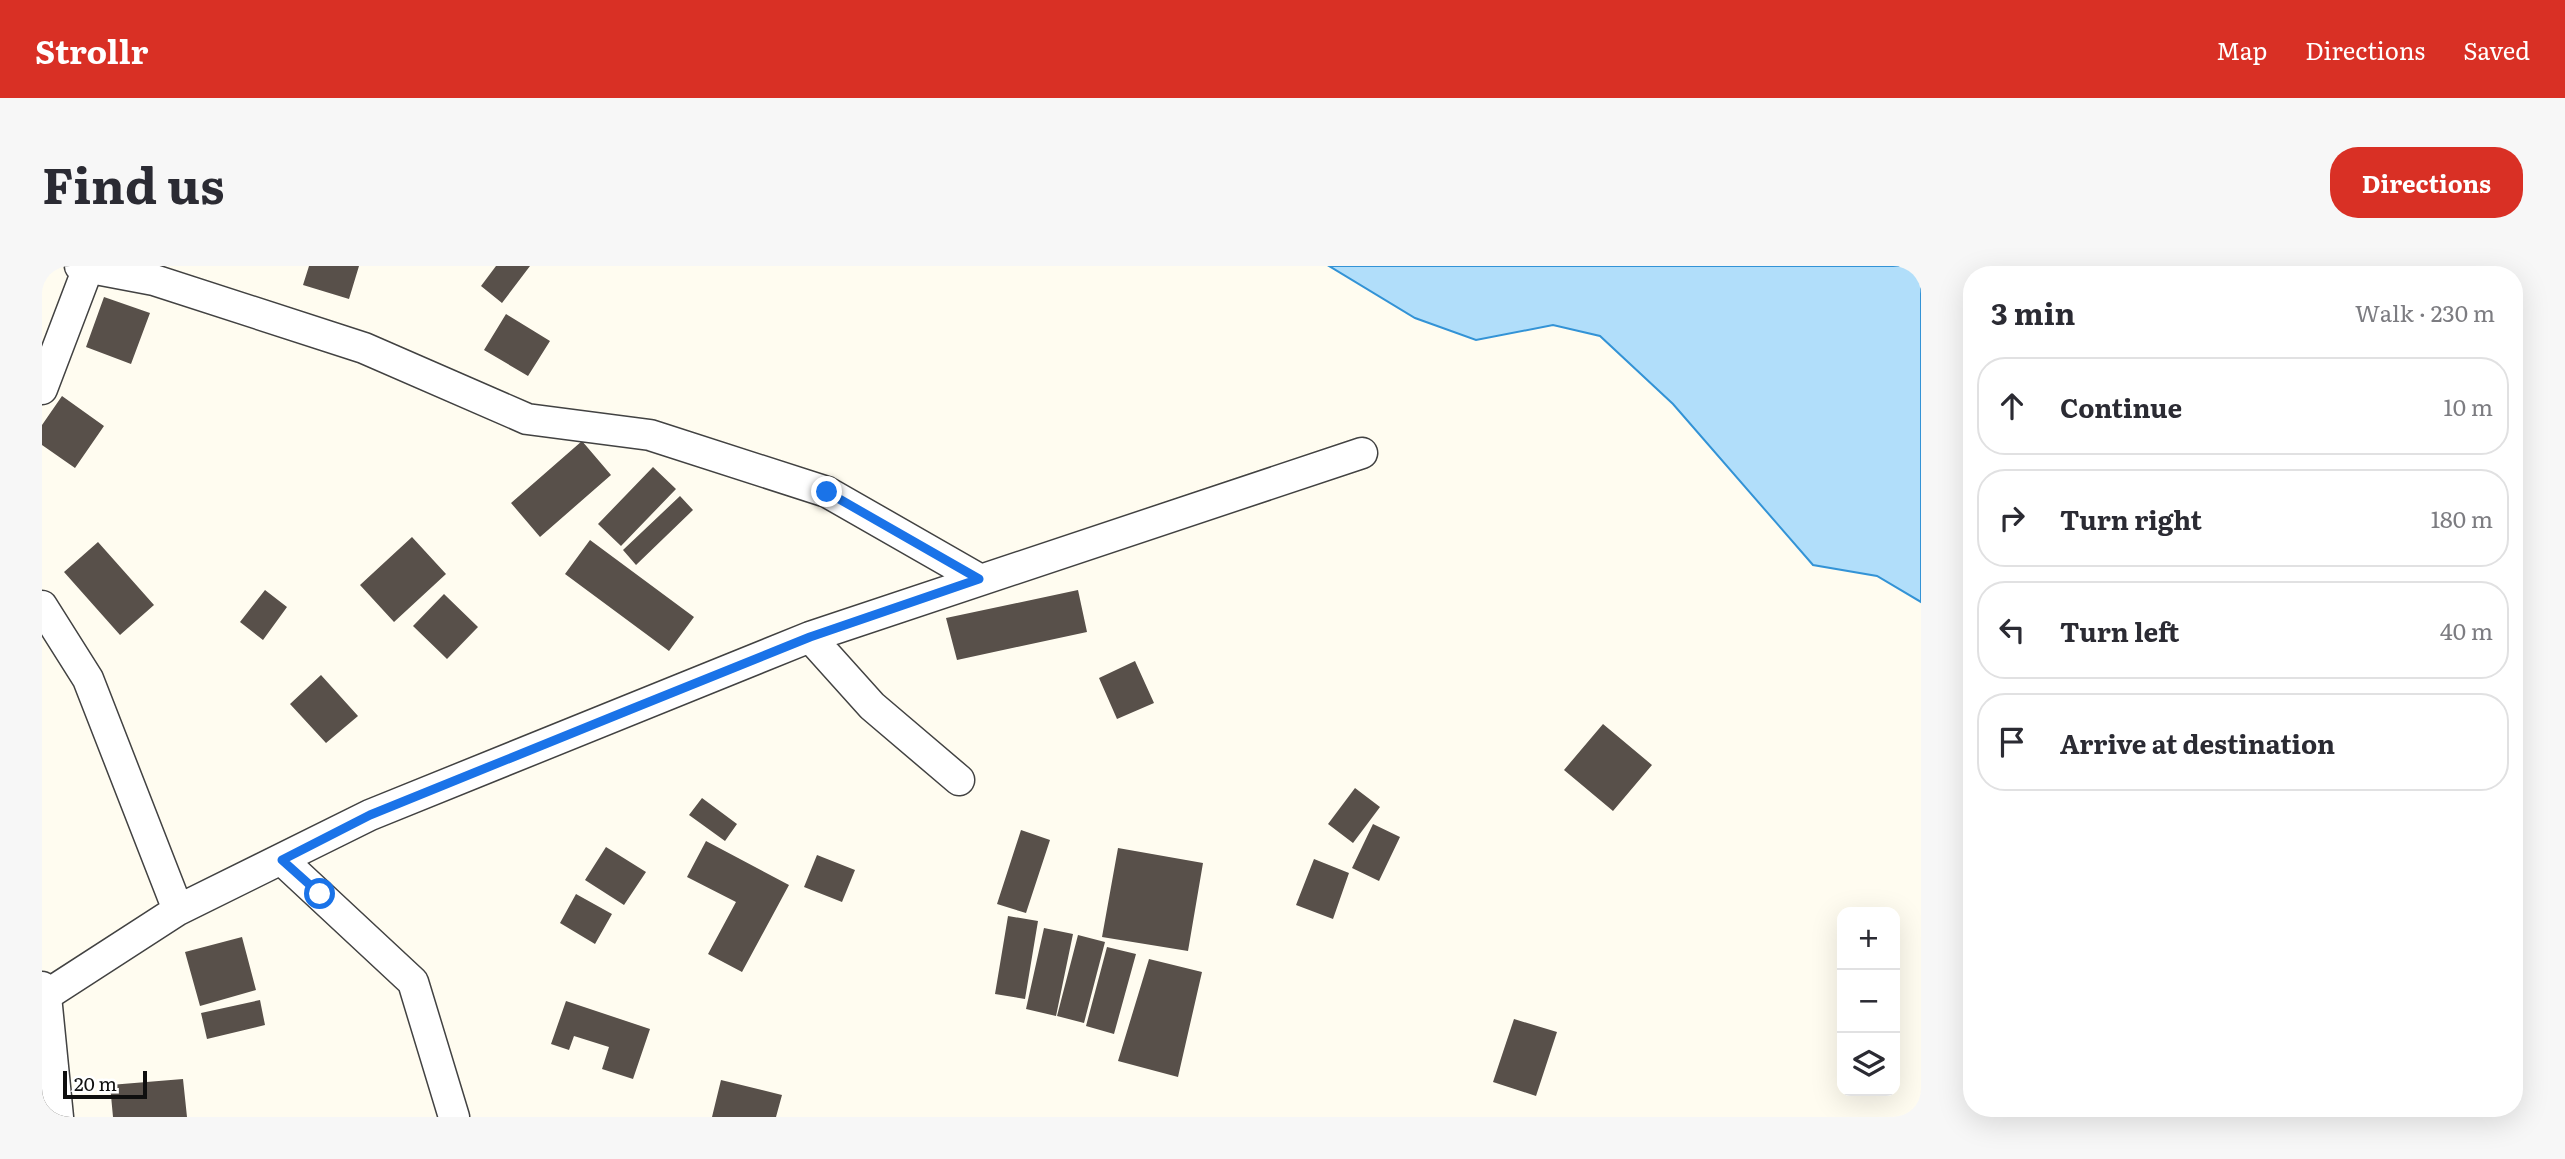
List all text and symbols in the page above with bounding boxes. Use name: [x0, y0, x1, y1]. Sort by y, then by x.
text: Strollr: [35, 25, 149, 74]
text: Map: [2216, 32, 2267, 67]
text: Directions: [2305, 32, 2425, 67]
text: Saved: [2463, 32, 2530, 67]
text: Find us: [42, 146, 225, 219]
button: Directions: [2330, 147, 2523, 218]
text: 3 min: [1991, 290, 2075, 334]
text: Walk · 230 m: [2355, 295, 2495, 329]
icon: ahead: [1993, 387, 2031, 425]
text: Continue: [2060, 387, 2182, 426]
text: 10 m: [2443, 389, 2493, 423]
route end: [811, 476, 842, 507]
icon: right: [1993, 499, 2031, 537]
text: Turn right: [2060, 499, 2202, 538]
text: 180 m: [2431, 501, 2493, 535]
icon: left: [1993, 611, 2031, 649]
text: Turn left: [2060, 611, 2179, 650]
text: 40 m: [2440, 613, 2493, 647]
icon: arrive: [1993, 723, 2031, 761]
text: Arrive at destination: [2060, 723, 2335, 762]
route start: [304, 878, 335, 909]
map controls: [1837, 907, 1900, 1096]
button: +: [1837, 907, 1900, 970]
button: −: [1837, 970, 1900, 1033]
button: layers: [1837, 1033, 1900, 1096]
scale bar: [63, 1068, 147, 1100]
text: 20 m: [74, 1069, 117, 1097]

